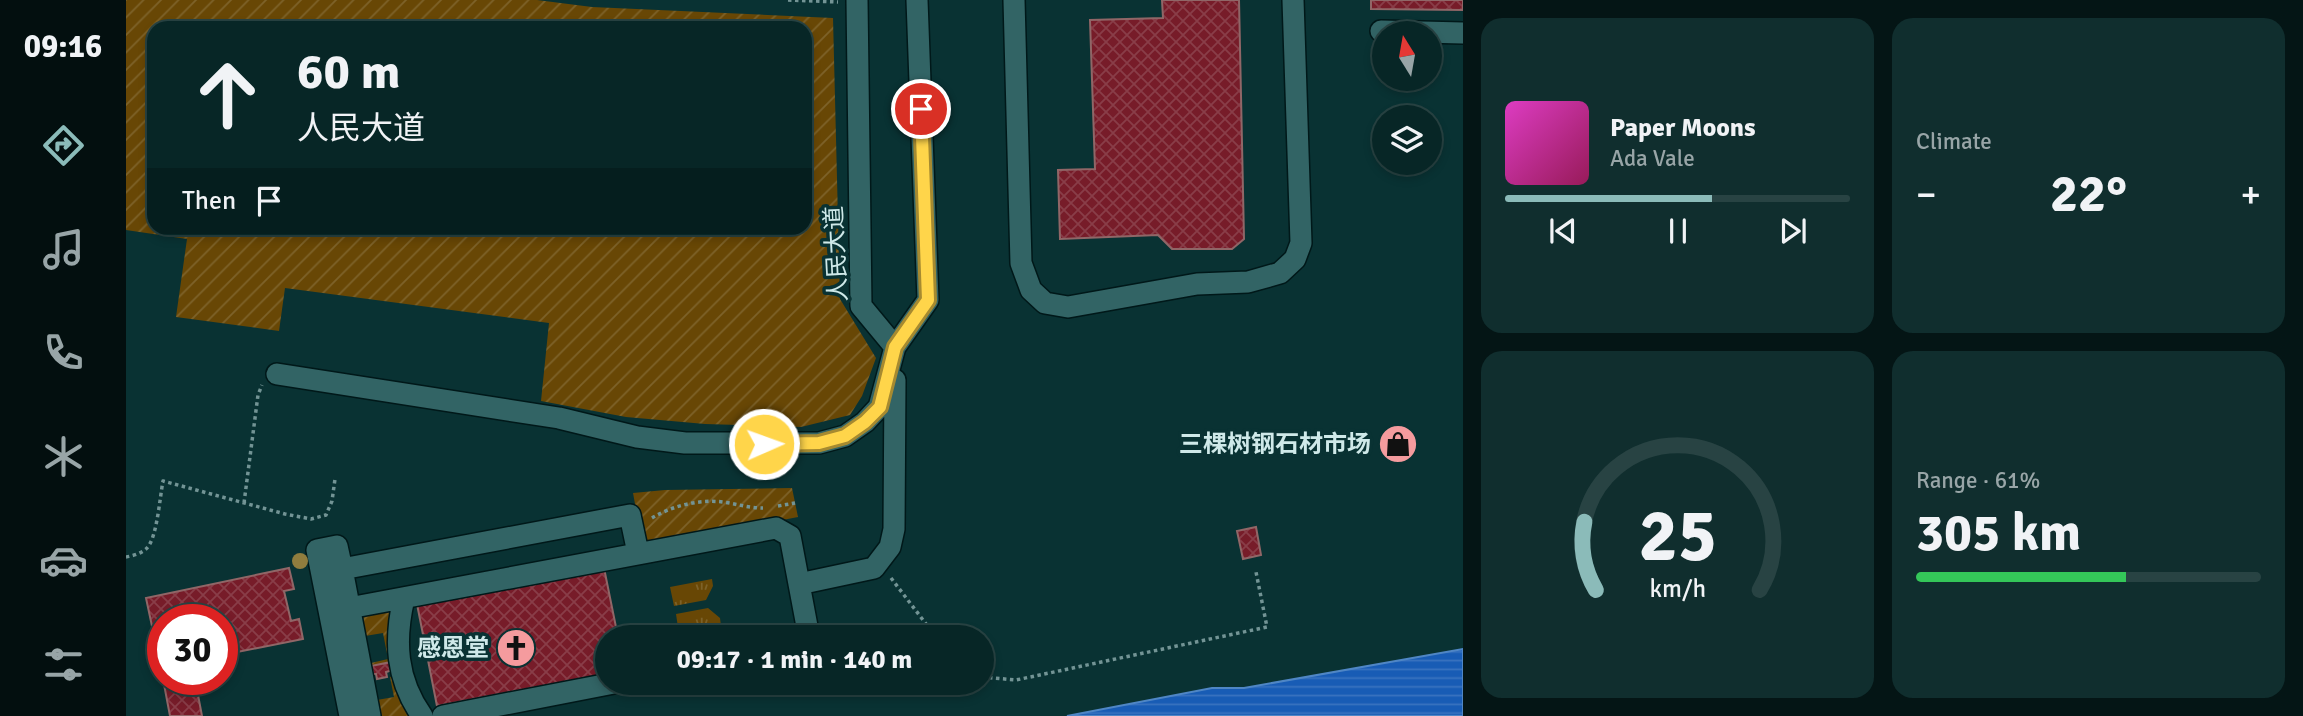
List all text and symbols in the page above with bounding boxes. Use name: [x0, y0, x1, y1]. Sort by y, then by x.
north arrow: [1372, 21, 1442, 91]
map controls: [1372, 21, 1442, 175]
text: 09:16: [24, 27, 102, 66]
text: 60 m: [297, 42, 400, 102]
icon: ahead: [182, 49, 273, 140]
pin: [891, 79, 951, 139]
icon: arrive: [902, 90, 940, 128]
button: layers: [1372, 105, 1442, 175]
text: 人民大道: [297, 109, 425, 148]
text: Paper Moons: [1610, 112, 1756, 144]
icon: directions: [39, 121, 88, 170]
text: Climate: [1916, 127, 1992, 156]
text: Ada Vale: [1610, 144, 1695, 173]
text: 22°: [2050, 162, 2127, 226]
text: −: [1916, 171, 1937, 218]
text: +: [2240, 171, 2261, 218]
icon: arrive: [250, 182, 288, 220]
text: Then: [182, 185, 236, 217]
street label: 人民大道: [819, 205, 853, 303]
icon: previous: [1544, 212, 1582, 250]
icon: pause: [1659, 212, 1697, 250]
icon: next: [1774, 212, 1812, 250]
icon: music: [39, 225, 88, 274]
icon: phone: [39, 328, 88, 377]
position arrow: [727, 407, 801, 481]
shop icon: 三棵树钢石材市场: [1377, 423, 1419, 465]
place label: 三棵树钢石材市场: [1179, 429, 1371, 459]
icon: climate: [39, 432, 88, 481]
text: Range · 61%: [1916, 466, 2040, 495]
text: 25: [1638, 493, 1717, 582]
text: 305 km: [1916, 501, 2081, 565]
icon: car: [39, 536, 88, 585]
text: km/h: [1649, 573, 1706, 604]
speed limit sign: 30: [147, 604, 238, 695]
church icon: 感恩堂: [495, 627, 537, 669]
place label: 感恩堂: [417, 633, 489, 663]
icon: filters: [39, 640, 88, 689]
text: 09:17 · 1 min · 140 m: [677, 644, 912, 676]

